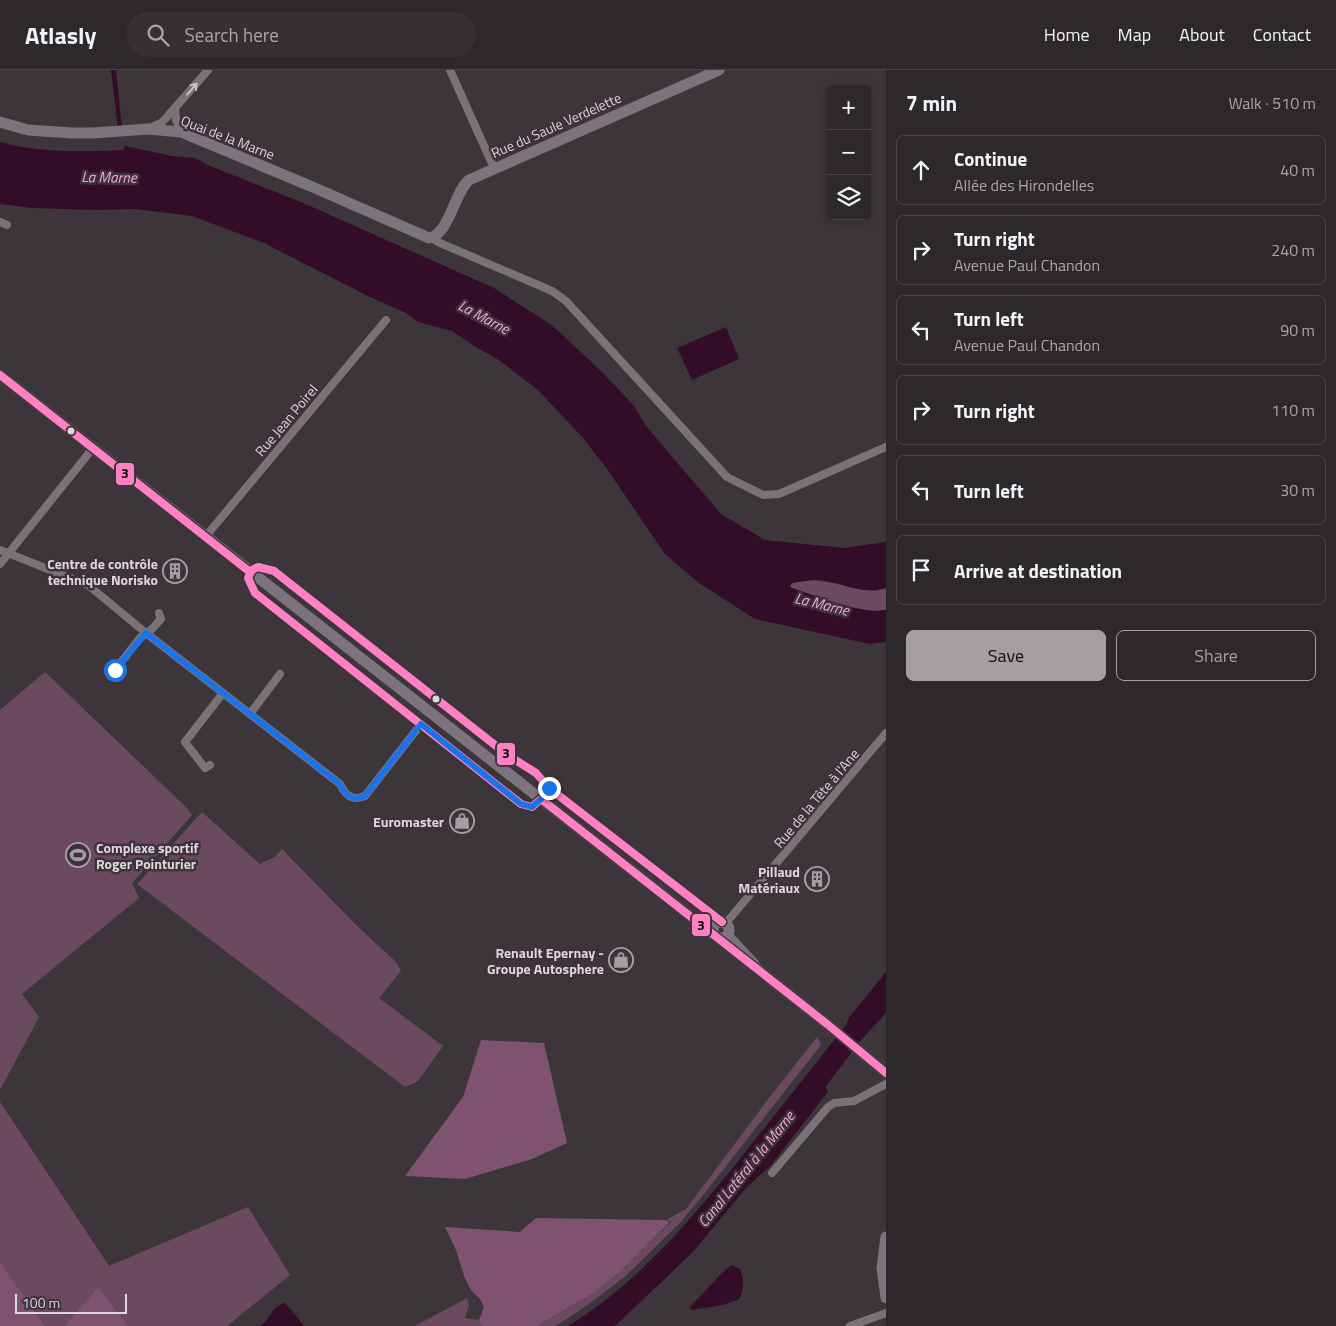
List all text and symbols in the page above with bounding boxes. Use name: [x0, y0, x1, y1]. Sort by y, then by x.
search box: [126, 12, 476, 57]
text: Atlasly: [25, 17, 96, 53]
text: Search here: [184, 20, 279, 49]
icon: search: [144, 21, 172, 49]
text: Home: [1044, 21, 1090, 48]
text: Map: [1118, 21, 1151, 48]
text: About: [1179, 21, 1225, 48]
text: Contact: [1253, 21, 1311, 48]
one-way arrow: [186, 83, 197, 96]
map controls: [826, 85, 871, 220]
button: +: [826, 85, 871, 130]
street label: Rue du Saule Verdelette: [488, 87, 624, 163]
text: 7 min: [906, 87, 957, 119]
text: Walk · 510 m: [1228, 91, 1316, 115]
street label: Quai de la Marne: [178, 109, 278, 165]
button: −: [826, 130, 871, 175]
text: Continue: [954, 144, 1027, 173]
icon: ahead: [907, 156, 935, 184]
text: 40 m: [1280, 158, 1315, 182]
water label: La Marne: [81, 165, 138, 189]
text: Allée des Hirondelles: [954, 173, 1094, 197]
button: layers: [826, 175, 871, 220]
text: Turn right: [954, 224, 1035, 253]
icon: right: [907, 236, 935, 264]
text: 240 m: [1271, 238, 1315, 262]
text: Avenue Paul Chandon: [954, 253, 1100, 277]
water label: La Marne: [454, 294, 515, 341]
text: Turn left: [954, 304, 1024, 333]
icon: left: [907, 316, 935, 344]
text: 90 m: [1280, 318, 1315, 342]
text: Avenue Paul Chandon: [954, 333, 1100, 357]
street label: Rue Jean Poirel: [249, 379, 323, 461]
icon: right: [907, 396, 935, 424]
text: Turn right: [954, 396, 1035, 425]
text: 110 m: [1271, 398, 1315, 422]
unlabelled marker: [66, 426, 76, 436]
line badge: 3: [115, 462, 135, 486]
text: 3: [121, 462, 129, 483]
icon: left: [907, 476, 935, 504]
text: Turn left: [954, 476, 1024, 505]
text: 30 m: [1280, 478, 1315, 502]
place label: Centre de contrôle technique Norisko: [47, 553, 158, 590]
icon: arrive: [907, 556, 935, 584]
text: Arrive at destination: [954, 556, 1122, 585]
building icon: Centre de contrôle technique Norisko: [162, 558, 188, 584]
water label: La Marne: [792, 586, 853, 622]
button: Save: [906, 630, 1106, 681]
button: Share: [1116, 630, 1316, 681]
route start: [104, 659, 127, 682]
unlabelled marker: [431, 694, 441, 704]
line badge: 3: [496, 742, 516, 766]
text: 3: [502, 742, 510, 763]
street label: Rue de la Tête à l'Ane: [768, 744, 864, 852]
route end: [538, 777, 561, 800]
shop icon: Euromaster: [449, 808, 475, 834]
place label: Euromaster: [373, 811, 444, 832]
place label: Complexe sportif Roger Pointurier: [96, 837, 199, 874]
sports icon: Complexe sportif Roger Pointurier: [65, 842, 91, 868]
place label: Pillaud Matériaux: [738, 861, 800, 898]
building icon: Pillaud Matériaux: [804, 866, 830, 892]
line badge: 3: [691, 913, 711, 937]
text: 3: [697, 914, 705, 935]
place label: Renault Epernay - Groupe Autosphere: [487, 942, 604, 979]
shop icon: Renault Epernay - Groupe Autosphere: [608, 947, 634, 973]
water label: Canal Latéral à la Marne: [692, 1105, 801, 1232]
scale bar: [15, 1291, 128, 1314]
text: 100 m: [22, 1292, 60, 1313]

